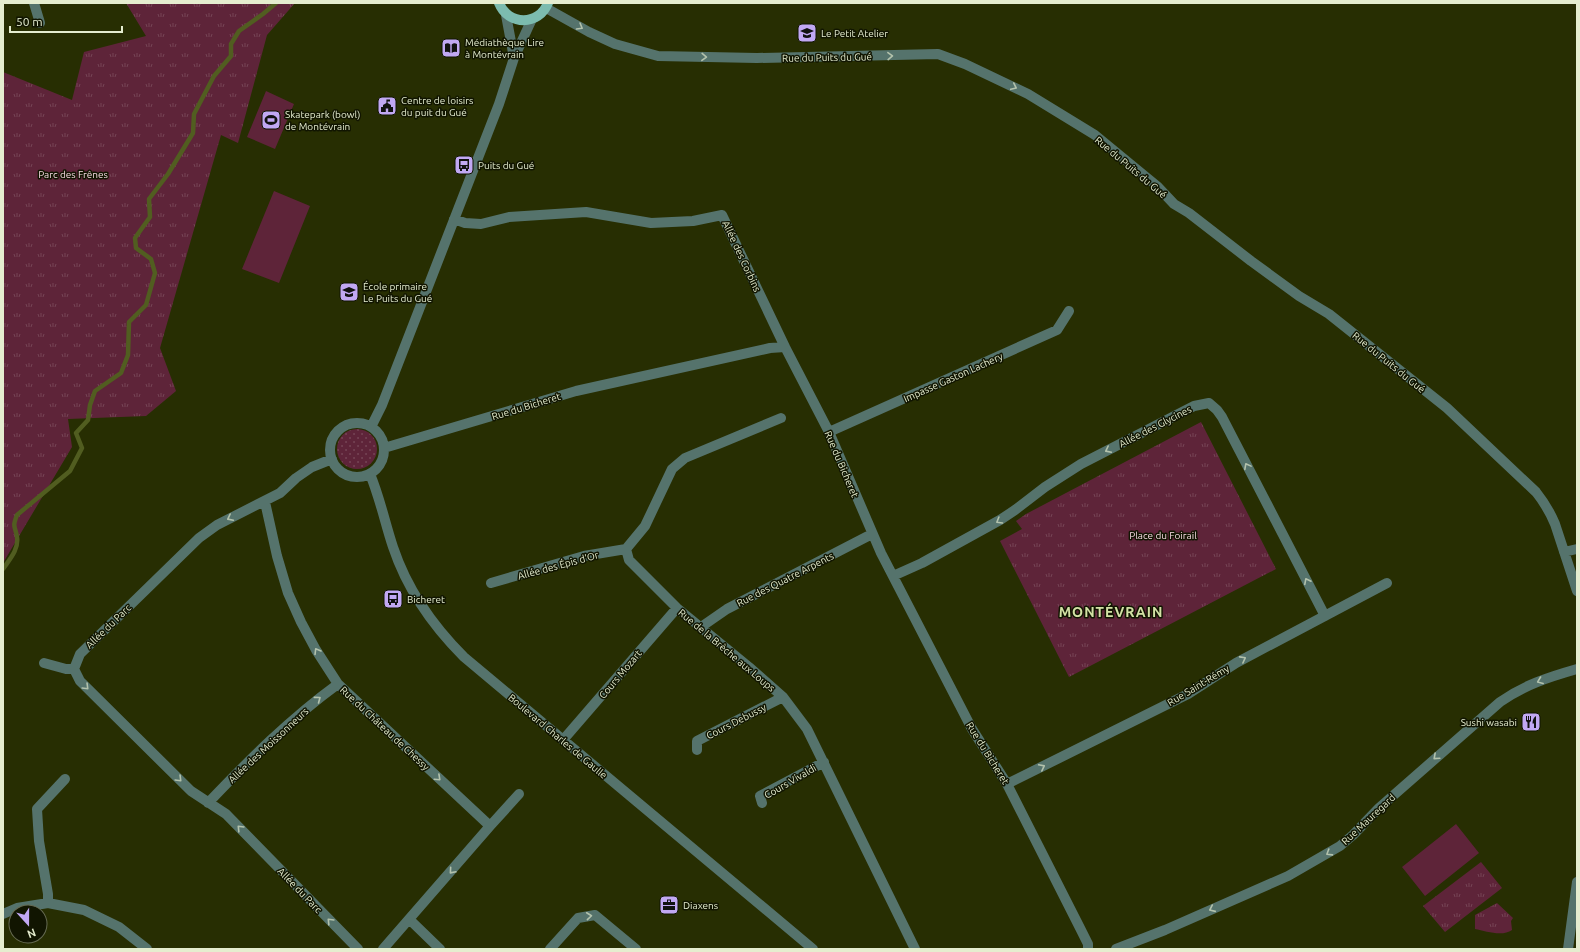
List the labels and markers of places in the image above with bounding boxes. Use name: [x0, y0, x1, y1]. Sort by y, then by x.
school or university icon: Le Petit Atelier: [796, 22, 818, 44]
place label: Le Petit Atelier: [821, 28, 888, 39]
library icon: Médiathèque Lire à Montévrain: [440, 37, 462, 59]
place label: Médiathèque Lire à Montévrain: [465, 37, 544, 60]
public building icon: Centre de loisirs du puit du Gué: [376, 95, 398, 117]
place label: Centre de loisirs du puit du Gué: [401, 95, 473, 118]
sports icon: Skatepark (bowl) de Montévrain: [260, 109, 282, 131]
place label: Skatepark (bowl) de Montévrain: [285, 109, 360, 132]
bus stop icon: Puits du Gué: [453, 154, 475, 176]
place label: Puits du Gué: [478, 160, 534, 171]
place label: École primaire Le Puits du Gué: [363, 280, 432, 304]
school or university icon: École primaire Le Puits du Gué: [338, 281, 360, 303]
bus stop icon: Bicheret: [382, 588, 404, 610]
place label: Bicheret: [407, 594, 445, 605]
restaurant icon: Sushi wasabi: [1520, 711, 1542, 733]
place label: Sushi wasabi: [1461, 717, 1517, 728]
office icon: Diaxens: [658, 894, 680, 916]
place label: Diaxens: [683, 900, 718, 911]

